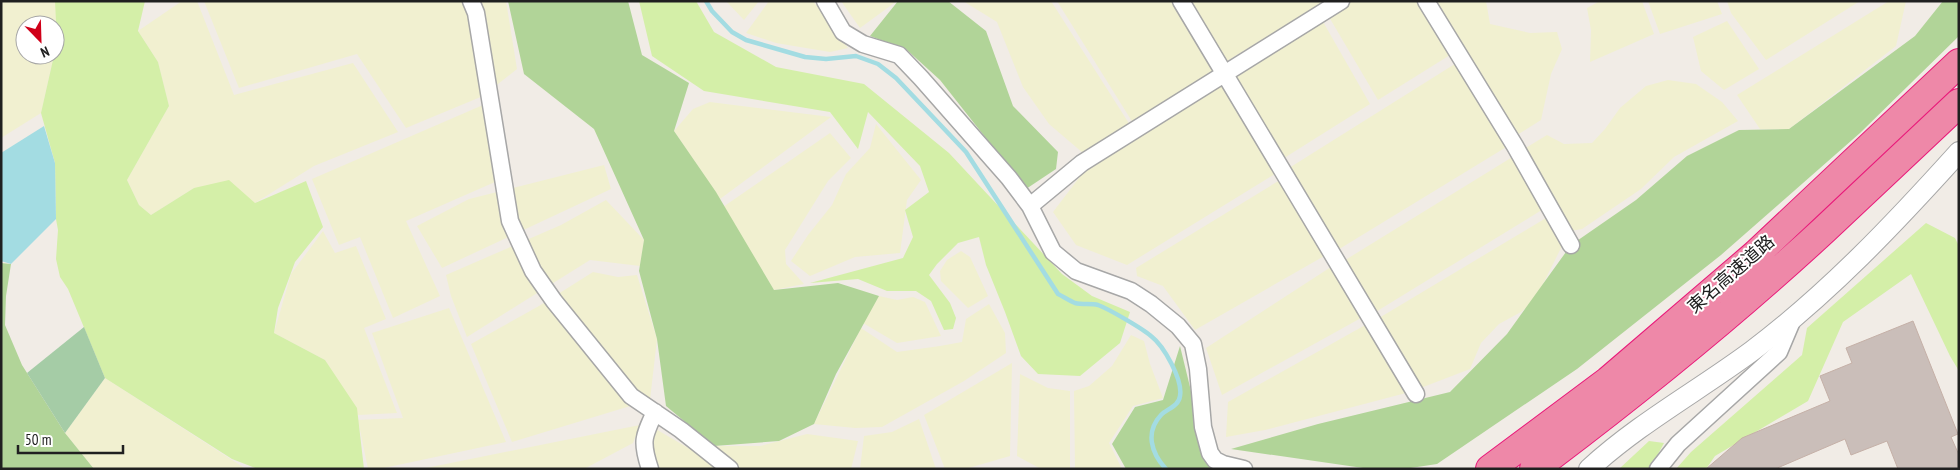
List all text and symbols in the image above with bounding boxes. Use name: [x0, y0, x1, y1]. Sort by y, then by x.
north arrow: [15, 15, 65, 65]
text: N: [38, 42, 52, 62]
street label: 東名高速道路: [1682, 230, 1779, 318]
scale bar: [18, 422, 122, 454]
text: 50 m: [25, 430, 51, 449]

